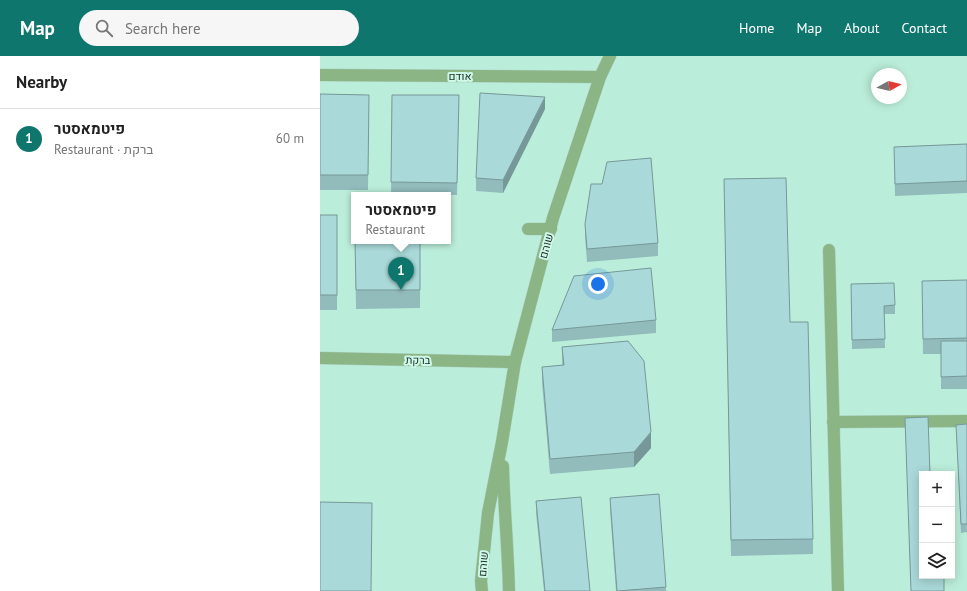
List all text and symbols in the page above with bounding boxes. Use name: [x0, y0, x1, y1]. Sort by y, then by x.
search box: [79, 10, 359, 46]
text: Map: [20, 16, 55, 40]
icon: search: [93, 17, 115, 39]
text: Search here: [125, 19, 201, 38]
text: Home: [739, 19, 774, 37]
text: Map: [796, 19, 822, 37]
text: About: [844, 19, 880, 37]
text: Contact: [902, 19, 947, 37]
north arrow: [871, 68, 907, 104]
street label: אודם: [448, 69, 472, 83]
text: Nearby: [16, 71, 67, 93]
text: פיטמאסטר: [54, 119, 125, 138]
text: 1: [25, 130, 33, 147]
text: 60 m: [276, 130, 304, 147]
text: Restaurant · ברקת: [54, 141, 153, 158]
popup: [351, 192, 451, 244]
text: פיטמאסטר: [365, 200, 437, 219]
text: Restaurant: [365, 221, 425, 238]
street label: שוהם: [536, 232, 556, 260]
pin: 1: [388, 257, 414, 290]
your location: [588, 274, 608, 294]
street label: ברקת: [405, 353, 431, 367]
map controls: [919, 471, 955, 579]
button: +: [919, 471, 955, 507]
button: −: [919, 507, 955, 543]
button: layers: [919, 543, 955, 579]
street label: שוהם: [475, 551, 491, 577]

